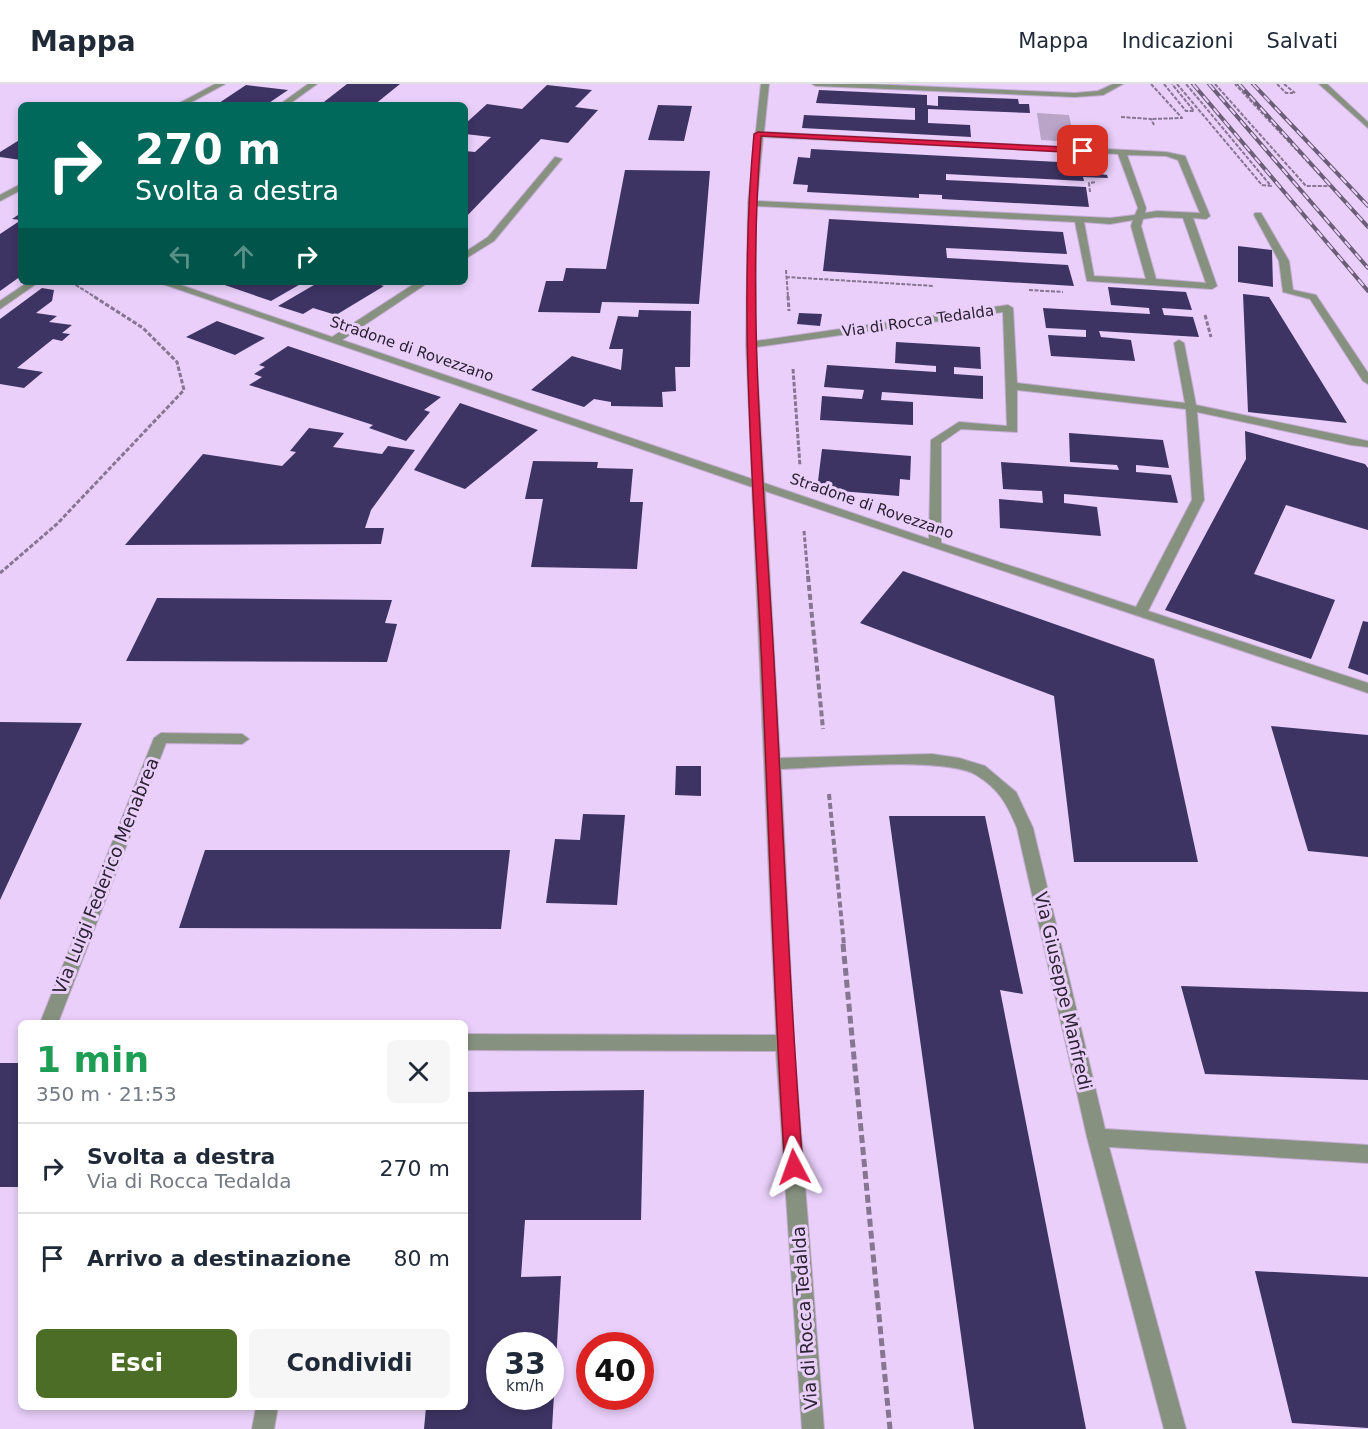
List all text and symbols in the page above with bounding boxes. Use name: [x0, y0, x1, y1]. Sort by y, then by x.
text: Mappa: [30, 25, 136, 58]
text: Mappa: [1018, 29, 1089, 53]
text: Indicazioni: [1122, 29, 1234, 53]
text: Salvati: [1267, 29, 1338, 53]
text: 270 m: [135, 125, 281, 174]
pin: [1057, 125, 1108, 176]
icon: right: [36, 126, 114, 204]
icon: arrive: [1066, 134, 1099, 167]
text: Svolta a destra: [135, 175, 339, 206]
icon: left: [164, 240, 197, 273]
icon: ahead: [227, 240, 260, 273]
icon: right: [290, 240, 323, 273]
street label: Via di Rocca Tedalda: [841, 301, 995, 341]
street label: Stradone di Rovezzano: [328, 312, 496, 386]
street label: Stradone di Rovezzano: [788, 469, 956, 543]
street label: Via Luigi Federico Menabrea: [48, 754, 163, 997]
street label: Via Giuseppe Manfredi: [1030, 890, 1097, 1092]
text: 1 min: [36, 1039, 149, 1080]
button: close: [387, 1040, 450, 1103]
text: 350 m · 21:53: [36, 1082, 177, 1106]
position arrow: [762, 1135, 826, 1199]
text: Svolta a destra: [87, 1144, 275, 1169]
icon: right: [36, 1152, 69, 1185]
text: 270 m: [380, 1156, 450, 1181]
text: Via di Rocca Tedalda: [87, 1169, 291, 1193]
street label: Via di Rocca Tedalda: [788, 1226, 821, 1411]
icon: arrive: [36, 1242, 69, 1275]
text: Arrivo a destinazione: [87, 1246, 351, 1271]
text: 80 m: [394, 1246, 450, 1271]
button: Esci: [36, 1329, 237, 1398]
button: Condividi: [249, 1329, 450, 1398]
speed limit sign: 40: [576, 1332, 654, 1410]
text: 33: [504, 1346, 546, 1381]
text: km/h: [506, 1377, 544, 1395]

